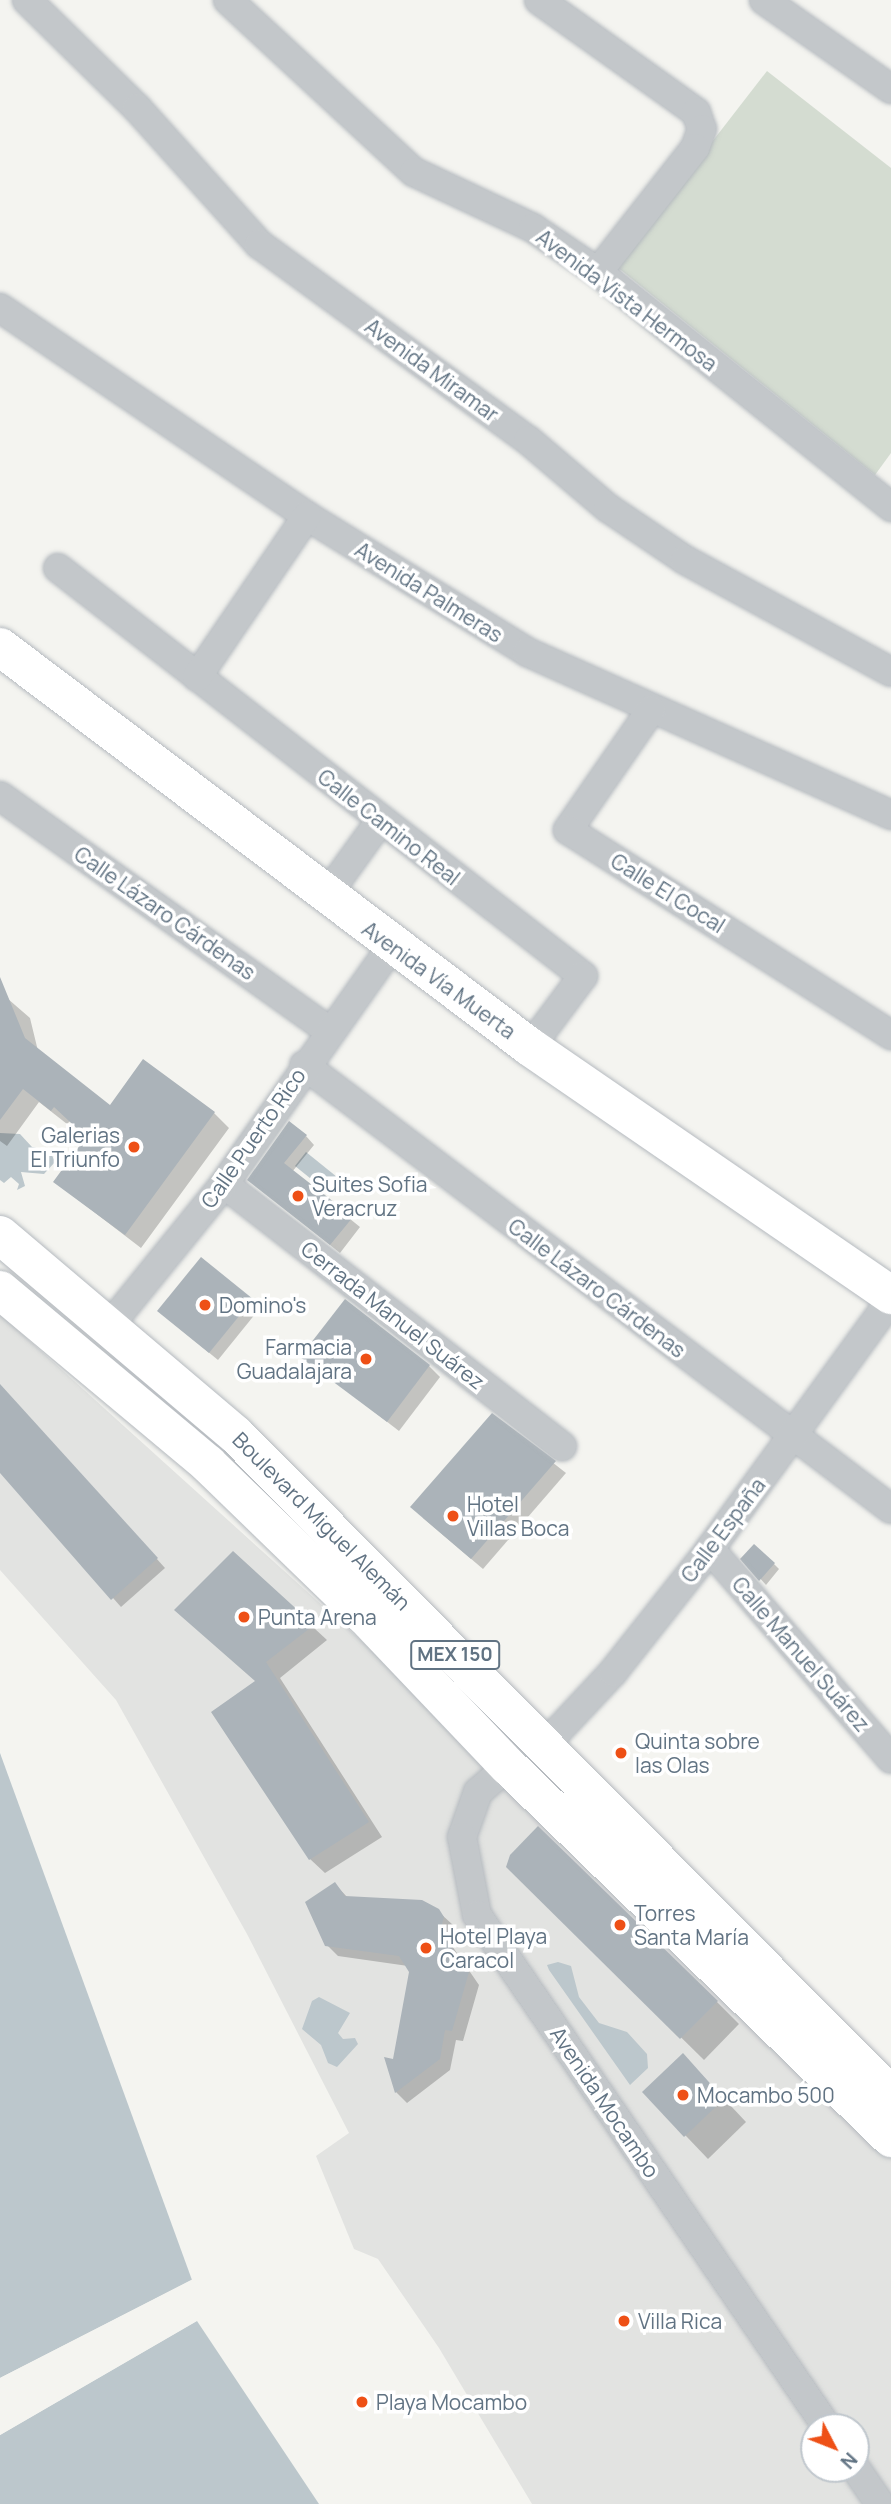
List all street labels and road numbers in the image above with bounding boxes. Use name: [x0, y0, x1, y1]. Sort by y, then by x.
street label: Avenida Vista Hermosa: [532, 224, 722, 376]
street label: Avenida Miramar: [360, 313, 504, 427]
street label: Avenida Palmeras: [351, 537, 507, 647]
street label: Calle Camino Real: [313, 764, 465, 890]
street label: Calle Lázaro Cárdenas: [70, 841, 260, 985]
street label: Calle El Cocal: [606, 848, 730, 938]
street label: Avenida Vía Muerta: [357, 916, 521, 1044]
street label: Calle Puerto Rico: [196, 1063, 310, 1213]
street label: Calle Lázaro Cárdenas: [504, 1213, 690, 1363]
street label: Cerrada Manuel Suárez: [296, 1236, 490, 1394]
street label: Boulevard Miguel Alemán: [228, 1427, 416, 1615]
street label: Calle España: [676, 1473, 770, 1587]
street label: Calle Manuel Suárez: [727, 1572, 875, 1736]
road number: MEX 150: [410, 1639, 500, 1670]
street label: Avenida Mocambo: [545, 2022, 665, 2182]

